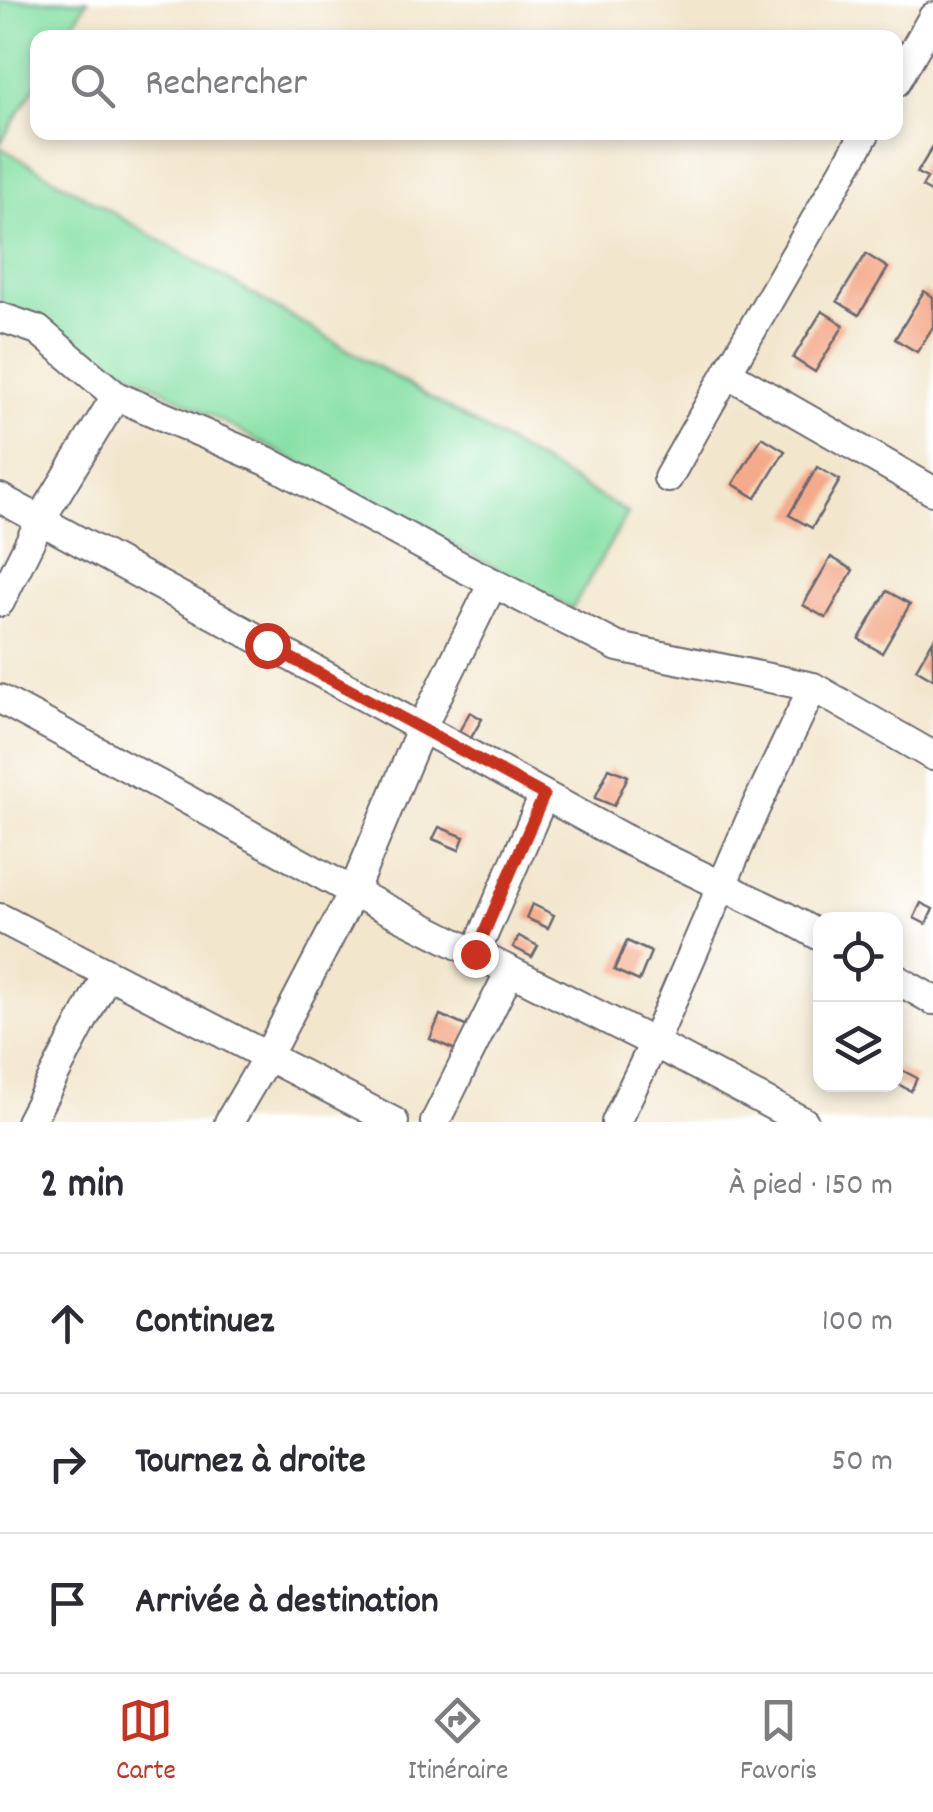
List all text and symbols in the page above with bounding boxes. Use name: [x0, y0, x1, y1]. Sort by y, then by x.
search box: [30, 30, 903, 140]
icon: search: [65, 58, 120, 113]
text: Rechercher: [145, 58, 307, 113]
route start: [245, 623, 291, 669]
map controls: [813, 912, 903, 1092]
button: locate: [813, 912, 903, 1002]
route end: [453, 932, 499, 978]
button: layers: [813, 1002, 903, 1092]
text: 2 min: [40, 1157, 124, 1217]
text: À pied · 150 m: [729, 1164, 893, 1210]
icon: ahead: [40, 1296, 95, 1351]
text: Continuez: [135, 1296, 274, 1351]
text: 100 m: [822, 1300, 893, 1346]
icon: right: [40, 1436, 95, 1491]
text: Tournez à droite: [135, 1436, 366, 1491]
text: 50 m: [831, 1440, 893, 1486]
icon: arrive: [40, 1576, 95, 1631]
text: Arrivée à destination: [135, 1576, 439, 1631]
tab: Carte: [116, 1693, 176, 1793]
tab: Itinéraire: [408, 1693, 508, 1793]
tab: Favoris: [740, 1693, 817, 1793]

